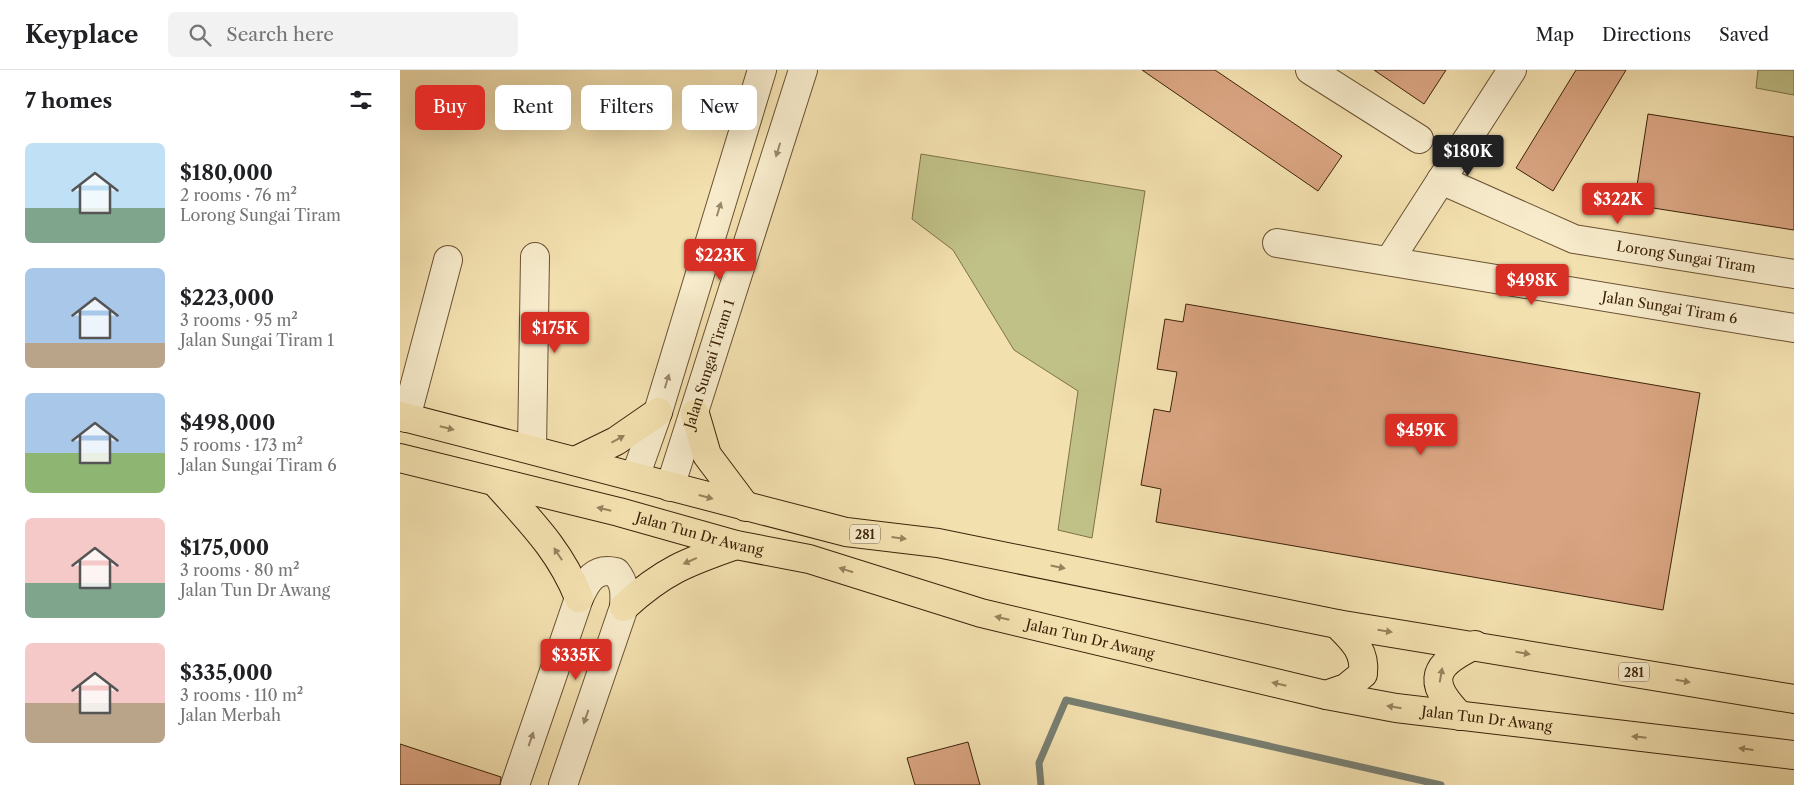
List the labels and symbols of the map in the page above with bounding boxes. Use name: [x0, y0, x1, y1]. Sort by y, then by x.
pin: $180K: [1433, 134, 1503, 177]
one-way arrow: [773, 143, 781, 158]
pin: $322K: [1583, 182, 1653, 225]
one-way arrow: [716, 201, 724, 216]
street label: Lorong Sungai Tiram: [1615, 237, 1757, 277]
pin: $223K: [685, 238, 755, 281]
pin: $498K: [1497, 264, 1567, 306]
street label: Jalan Sungai Tiram 6: [1599, 287, 1739, 328]
street label: Jalan Sungai Tiram 1: [680, 297, 738, 433]
pin: $175K: [520, 312, 590, 354]
one-way arrow: [664, 374, 671, 389]
pin: $459K: [1386, 414, 1456, 456]
one-way arrow: [440, 424, 455, 432]
one-way arrow: [612, 435, 625, 444]
one-way arrow: [698, 493, 713, 501]
one-way arrow: [597, 505, 612, 513]
street label: Jalan Tun Dr Awang: [632, 508, 765, 559]
road number: 281: [850, 524, 880, 544]
one-way arrow: [891, 534, 907, 542]
one-way arrow: [553, 548, 562, 561]
one-way arrow: [683, 558, 697, 566]
one-way arrow: [1051, 564, 1067, 572]
one-way arrow: [839, 566, 854, 574]
one-way arrow: [994, 614, 1009, 622]
street label: Jalan Tun Dr Awang: [1022, 615, 1157, 663]
one-way arrow: [1378, 628, 1394, 636]
pin: $335K: [541, 638, 611, 681]
one-way arrow: [1515, 650, 1531, 658]
road number: 281: [1619, 662, 1649, 682]
one-way arrow: [1437, 666, 1445, 682]
one-way arrow: [1675, 677, 1691, 685]
one-way arrow: [1271, 680, 1286, 688]
street label: Jalan Tun Dr Awang: [1419, 702, 1554, 735]
one-way arrow: [1386, 703, 1402, 711]
one-way arrow: [582, 710, 590, 725]
one-way arrow: [527, 731, 535, 746]
one-way arrow: [1631, 732, 1647, 740]
one-way arrow: [1737, 745, 1753, 753]

